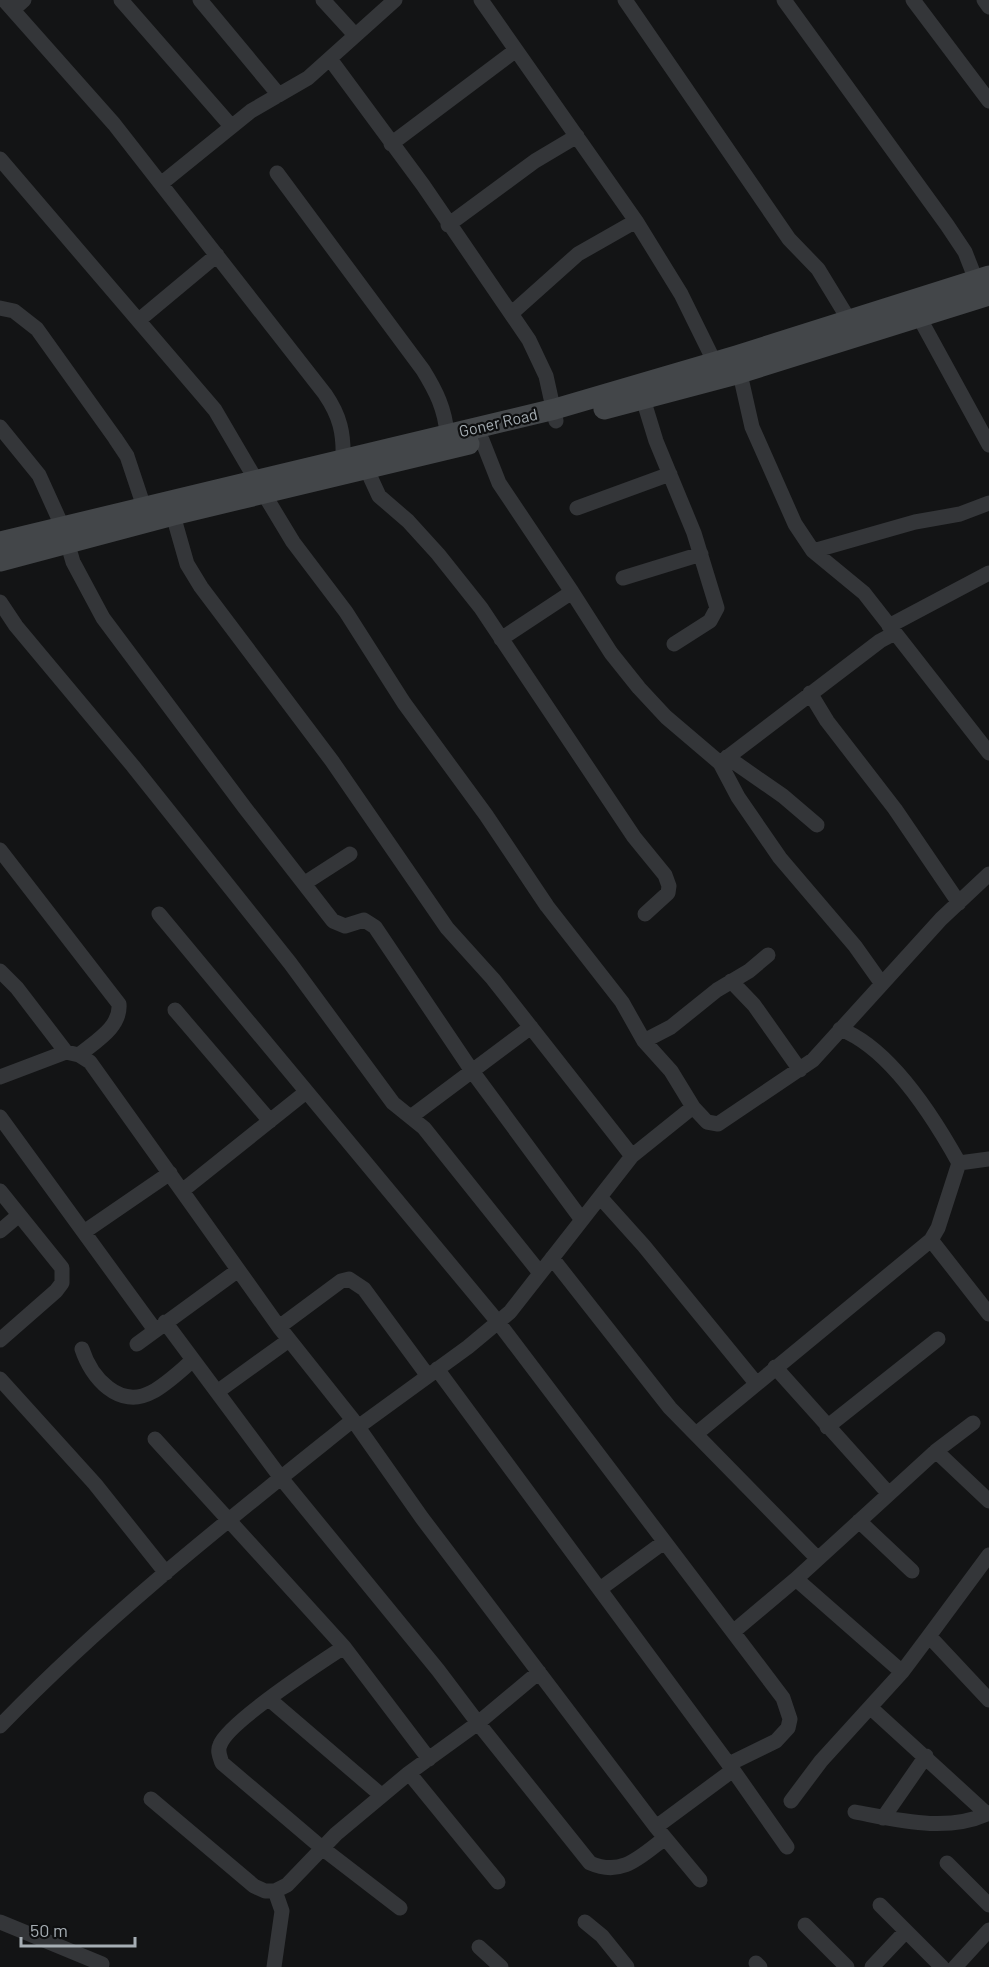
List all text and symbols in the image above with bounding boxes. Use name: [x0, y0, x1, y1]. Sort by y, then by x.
street label: Goner Road: [457, 404, 539, 440]
scale bar: [21, 1910, 135, 1948]
text: 50 m: [30, 1919, 68, 1941]

